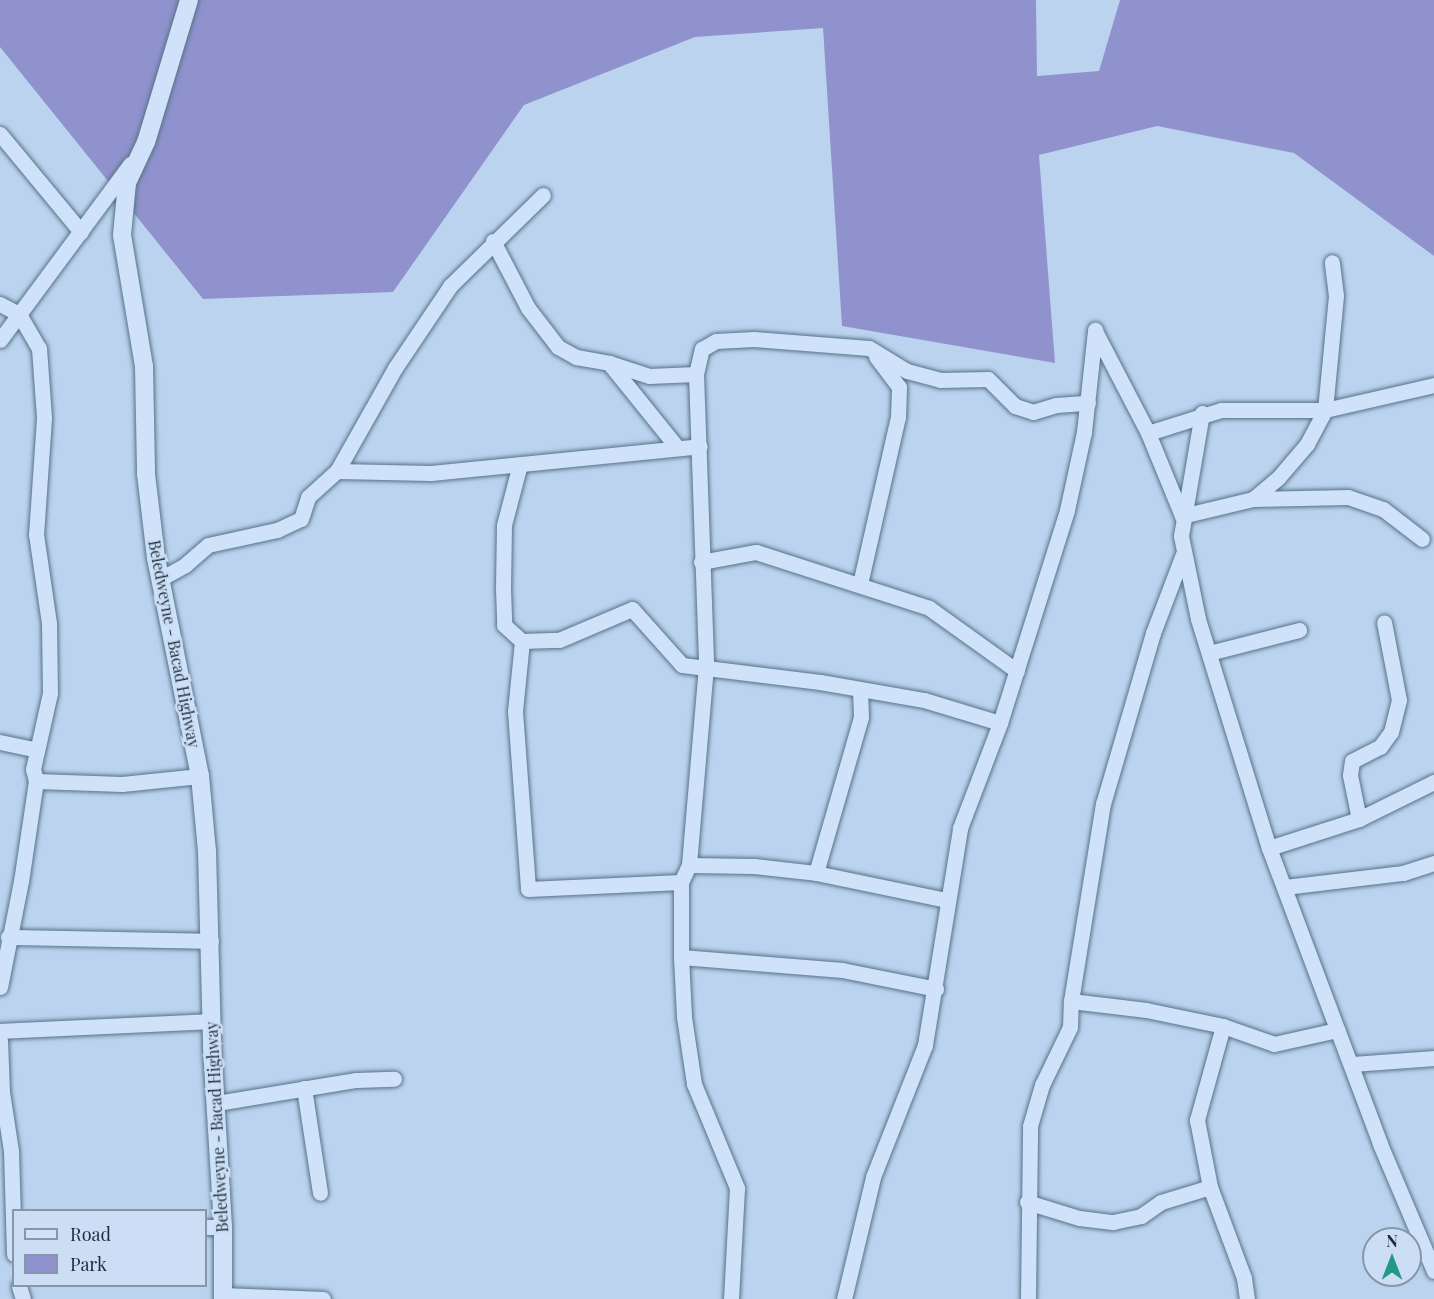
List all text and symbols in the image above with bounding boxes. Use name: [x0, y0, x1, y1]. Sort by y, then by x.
street label: Beledweyne - Bacad Highway: [144, 538, 204, 750]
street label: Beledweyne - Bacad Highway: [202, 1021, 232, 1233]
legend: [12, 1209, 207, 1287]
text: Road: [70, 1222, 111, 1246]
north arrow: [1362, 1227, 1422, 1287]
text: N: [1386, 1230, 1398, 1251]
text: Park: [70, 1252, 107, 1276]

